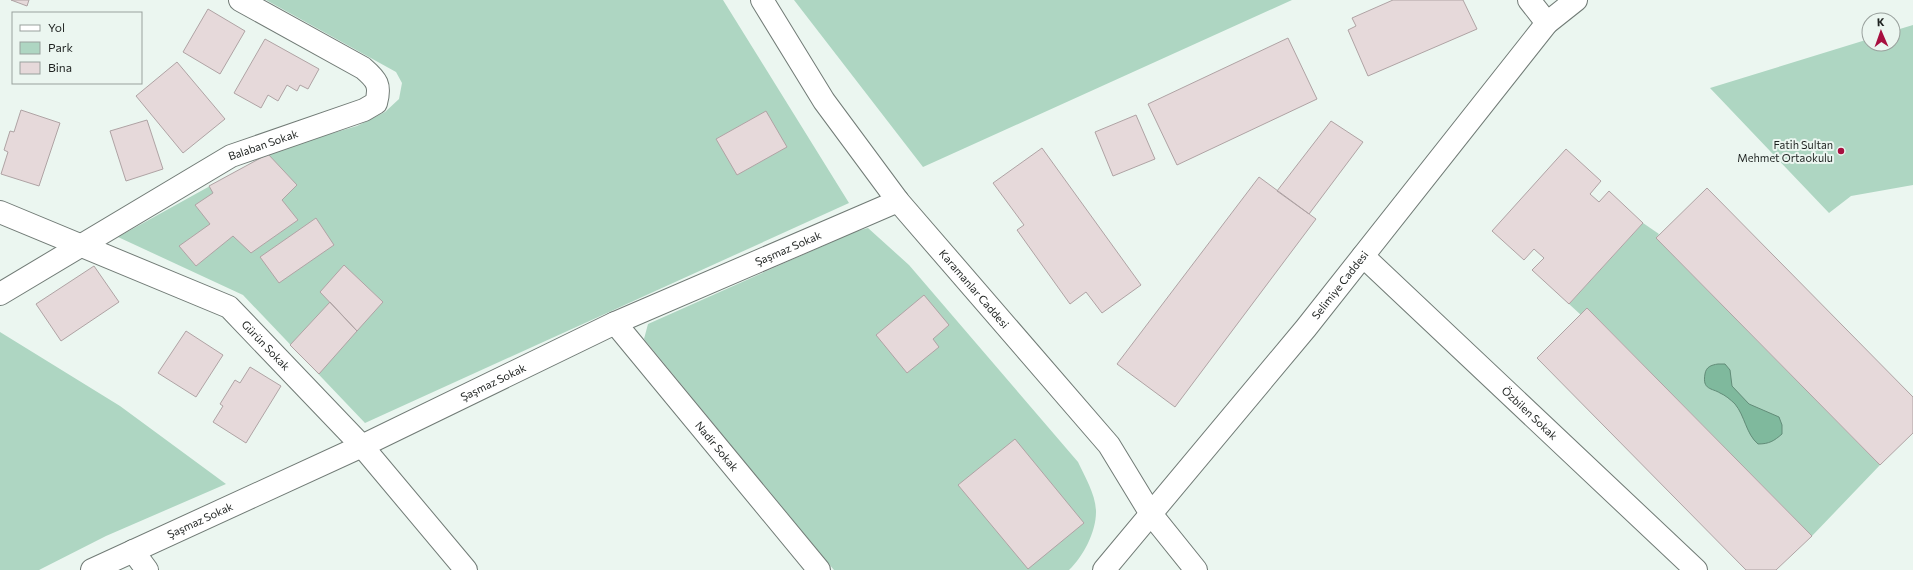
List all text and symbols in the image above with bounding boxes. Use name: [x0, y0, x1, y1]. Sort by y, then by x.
legend: [12, 12, 142, 84]
north arrow: [1861, 12, 1901, 52]
text: K: [1877, 15, 1885, 28]
text: Yol: [48, 20, 65, 34]
text: Park: [48, 40, 74, 54]
text: Bina: [48, 60, 72, 74]
street label: Balaban Sokak: [226, 126, 299, 162]
place label: Fatih Sultan Mehmet Ortaokulu: [1737, 138, 1833, 164]
marker: Fatih Sultan Mehmet Ortaokulu: [1836, 146, 1846, 156]
street label: Şaşmaz Sokak: [753, 228, 823, 268]
street label: Karamanlar Caddesi: [937, 247, 1012, 331]
street label: Selimiye Caddesi: [1309, 248, 1371, 321]
street label: Gürün Sokak: [239, 317, 293, 373]
street label: Şaşmaz Sokak: [458, 360, 528, 403]
street label: Özbilen Sokak: [1499, 383, 1560, 442]
street label: Nadir Sokak: [693, 419, 742, 474]
street label: Şaşmaz Sokak: [165, 499, 235, 541]

